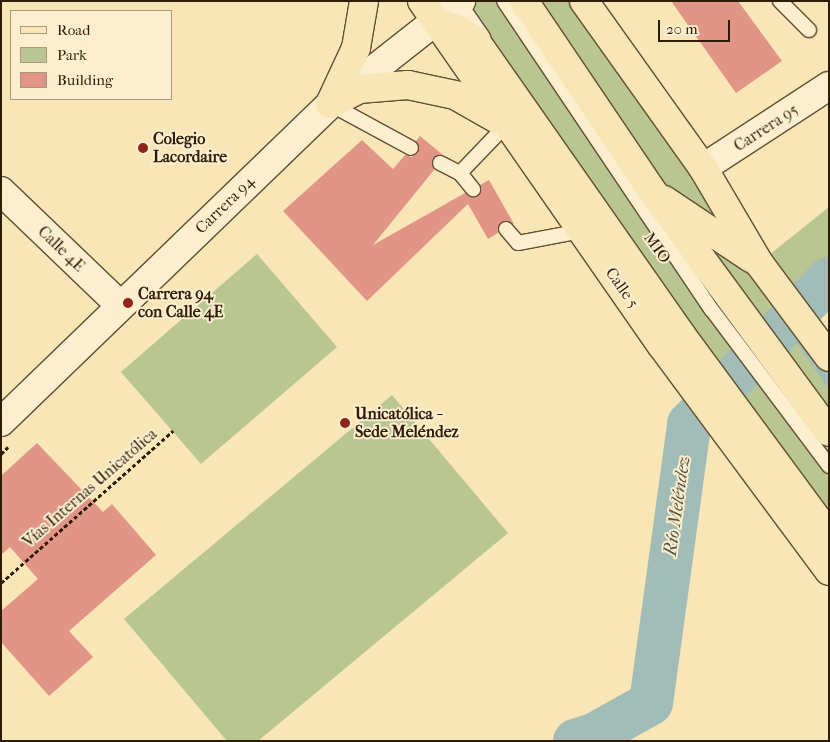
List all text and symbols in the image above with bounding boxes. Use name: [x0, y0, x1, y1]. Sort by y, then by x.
legend: [10, 10, 172, 100]
scale bar: [660, 10, 732, 42]
text: 20 m: [666, 20, 698, 38]
text: Road: [57, 21, 90, 39]
text: Park: [57, 46, 87, 64]
text: Building: [57, 71, 113, 89]
street label: Carrera 95: [730, 100, 802, 156]
place label: Colegio Lacordaire: [153, 129, 227, 167]
marker: Colegio Lacordaire: [137, 142, 149, 154]
street label: Carrera 94: [191, 172, 259, 238]
street label: Calle 4E: [34, 222, 88, 276]
street label: MIO: [639, 229, 675, 267]
street label: Calle 5: [601, 264, 643, 312]
place label: Carrera 94 con Calle 4E: [138, 284, 223, 322]
marker: Carrera 94 con Calle 4E: [122, 297, 134, 309]
place label: Unicatólica - Sede Meléndez: [355, 404, 459, 442]
marker: Unicatólica - Sede Meléndez: [339, 417, 351, 429]
street label: Vías Internas Unicatólica: [19, 425, 161, 551]
water label: Río Meléndez: [660, 455, 696, 557]

